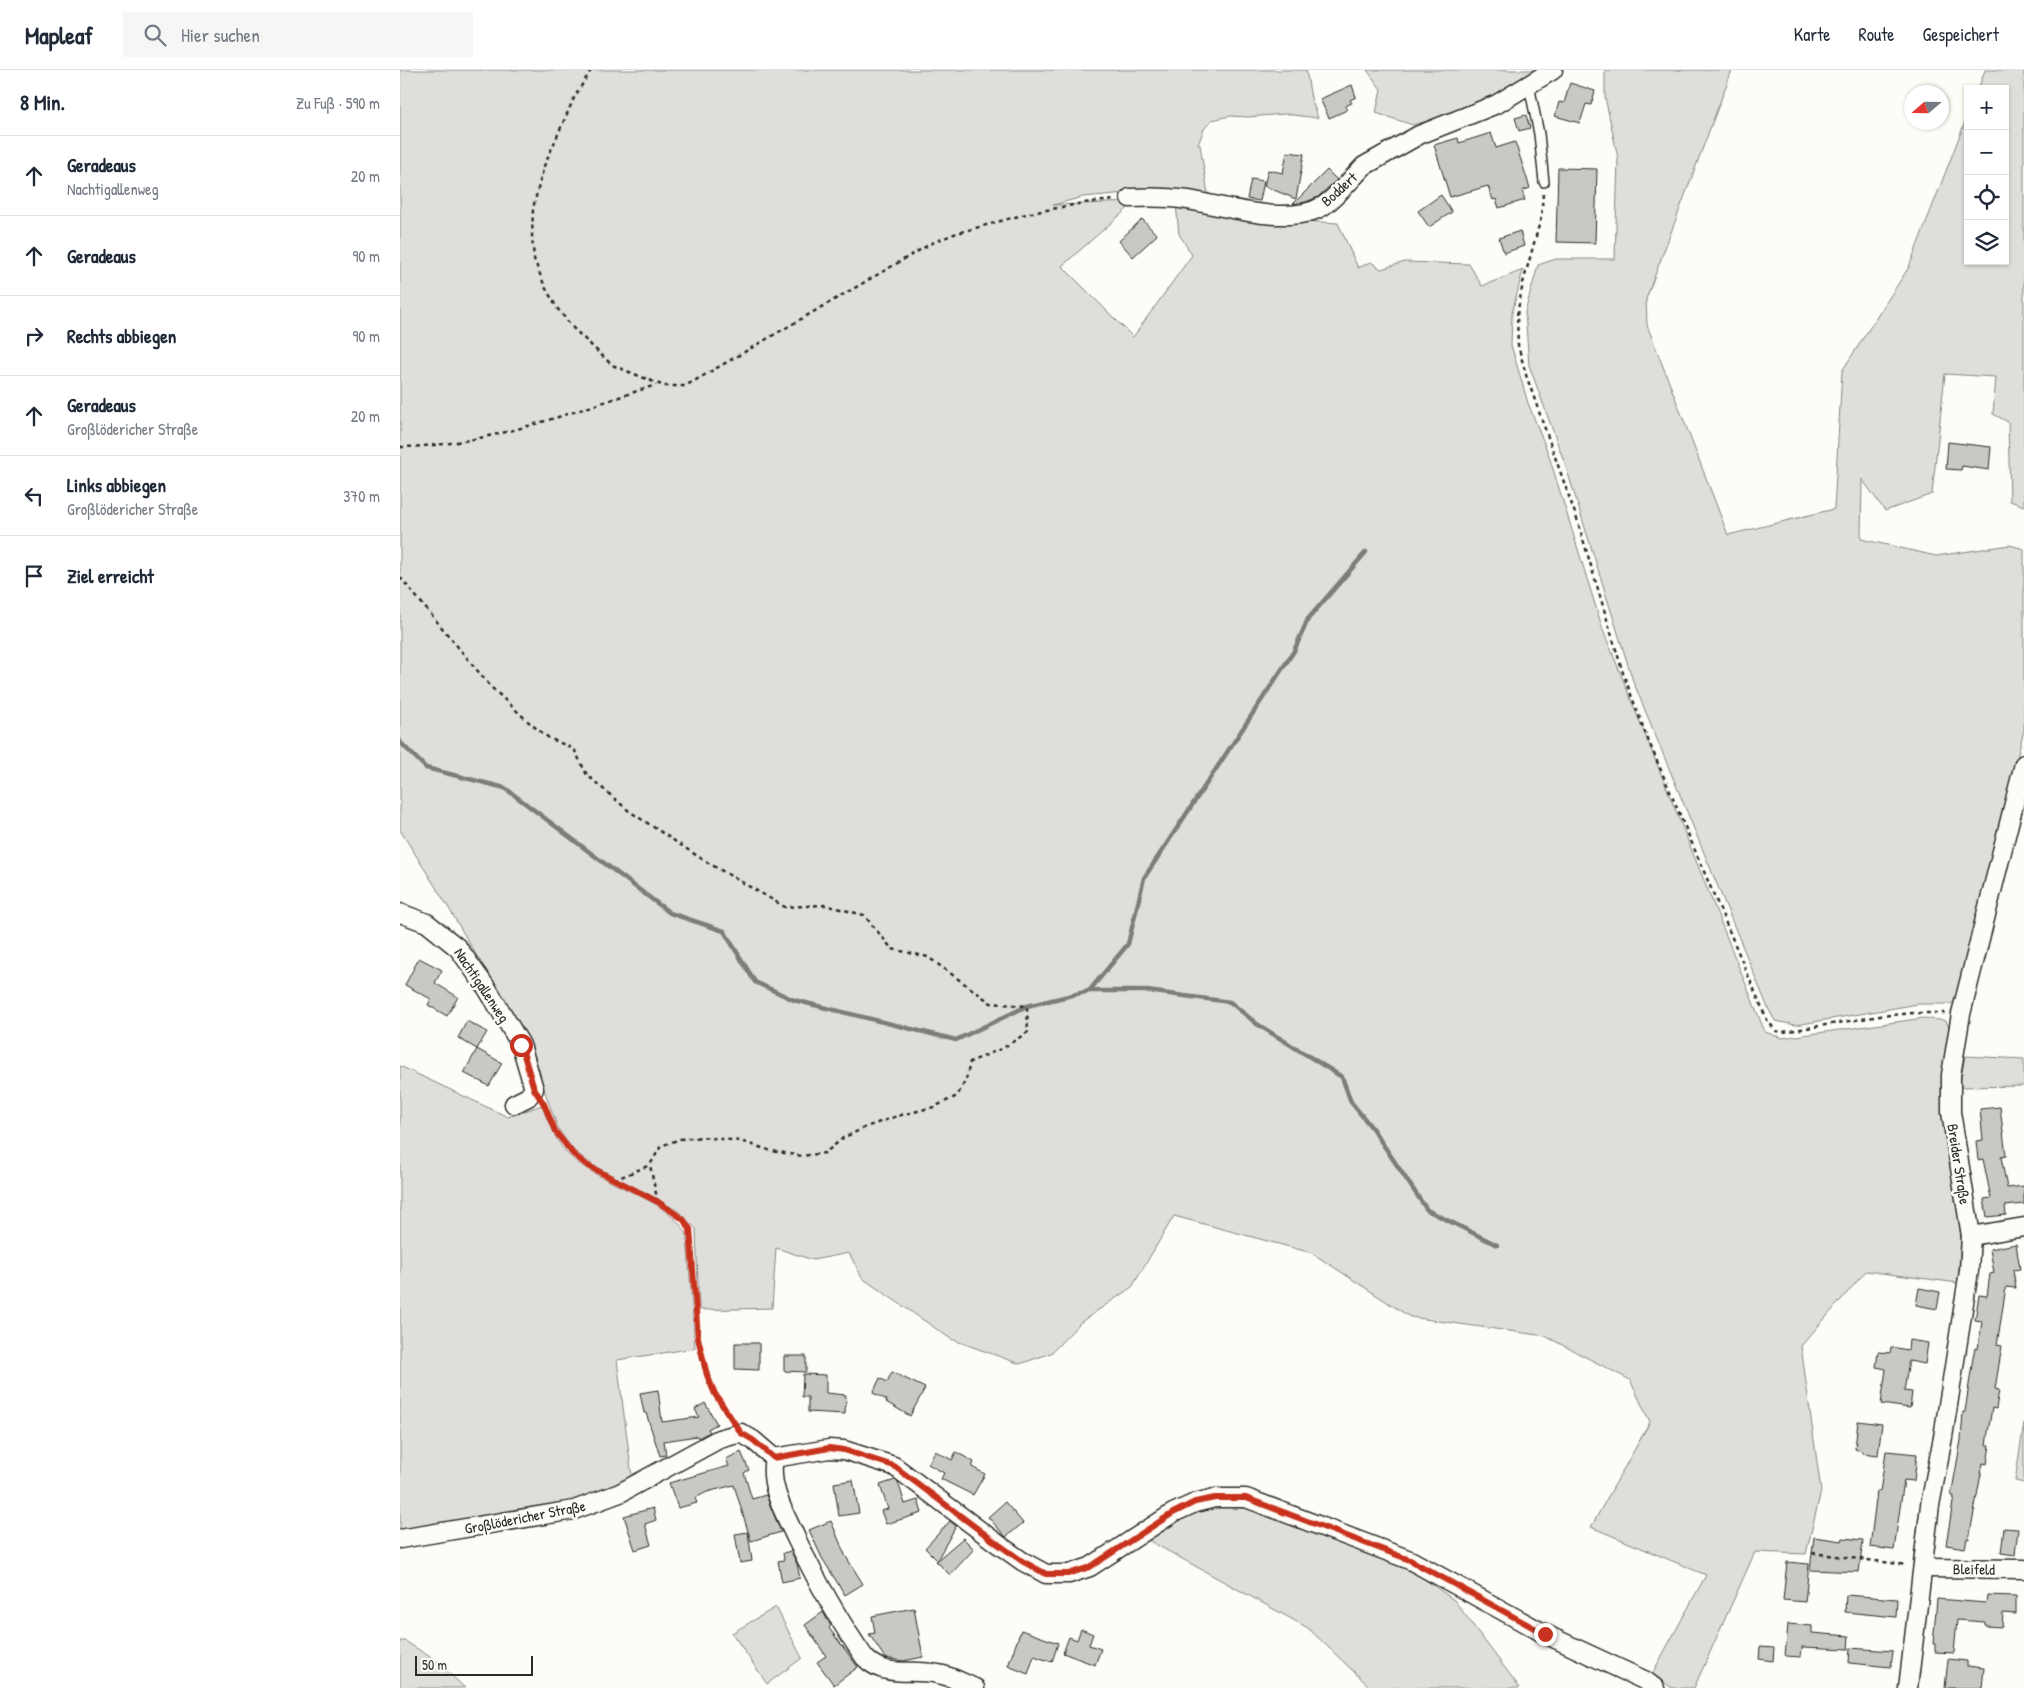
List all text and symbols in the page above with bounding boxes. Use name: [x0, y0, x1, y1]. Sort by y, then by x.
search box: [123, 12, 473, 57]
text: Mapleaf: [25, 19, 93, 51]
icon: search: [141, 21, 169, 49]
text: Hier suchen: [181, 22, 260, 48]
text: Karte: [1794, 22, 1831, 47]
text: Route: [1859, 22, 1895, 47]
text: Gespeichert: [1923, 22, 1999, 47]
north arrow: [1904, 85, 1949, 130]
map controls: [1964, 85, 2009, 265]
button: +: [1964, 85, 2009, 130]
text: 8 Min.: [20, 88, 65, 117]
text: Zu Fuß · 590 m: [296, 92, 380, 114]
button: −: [1964, 130, 2009, 175]
text: Geradeaus: [67, 152, 136, 178]
icon: ahead: [20, 162, 48, 190]
text: 20 m: [351, 165, 380, 187]
street label: Boddert: [1316, 167, 1362, 211]
button: locate: [1964, 175, 2009, 220]
text: Nachtigallenweg: [67, 178, 159, 200]
button: layers: [1964, 220, 2009, 265]
icon: ahead: [20, 242, 48, 270]
text: Geradeaus: [67, 243, 136, 269]
text: 90 m: [352, 245, 380, 267]
icon: right: [20, 322, 48, 350]
text: Rechts abbiegen: [67, 323, 176, 349]
text: 90 m: [352, 325, 380, 347]
text: Geradeaus: [67, 392, 136, 418]
icon: ahead: [20, 402, 48, 430]
text: 20 m: [351, 405, 380, 427]
text: Großlödericher Straße: [67, 418, 198, 440]
text: Links abbiegen: [67, 472, 166, 498]
icon: left: [20, 482, 48, 510]
text: 370 m: [343, 485, 380, 507]
text: Großlödericher Straße: [67, 498, 198, 520]
icon: arrive: [20, 562, 48, 590]
text: Ziel erreicht: [67, 563, 154, 589]
street label: Nachtigallenweg: [449, 944, 515, 1027]
route start: [510, 1034, 533, 1057]
street label: Breider Straße: [1942, 1122, 1976, 1206]
street label: Großlödericher Straße: [463, 1495, 587, 1539]
street label: Bleifeld: [1953, 1558, 1995, 1580]
route end: [1534, 1623, 1557, 1646]
scale bar: [415, 1653, 532, 1676]
text: 50 m: [422, 1655, 447, 1674]

